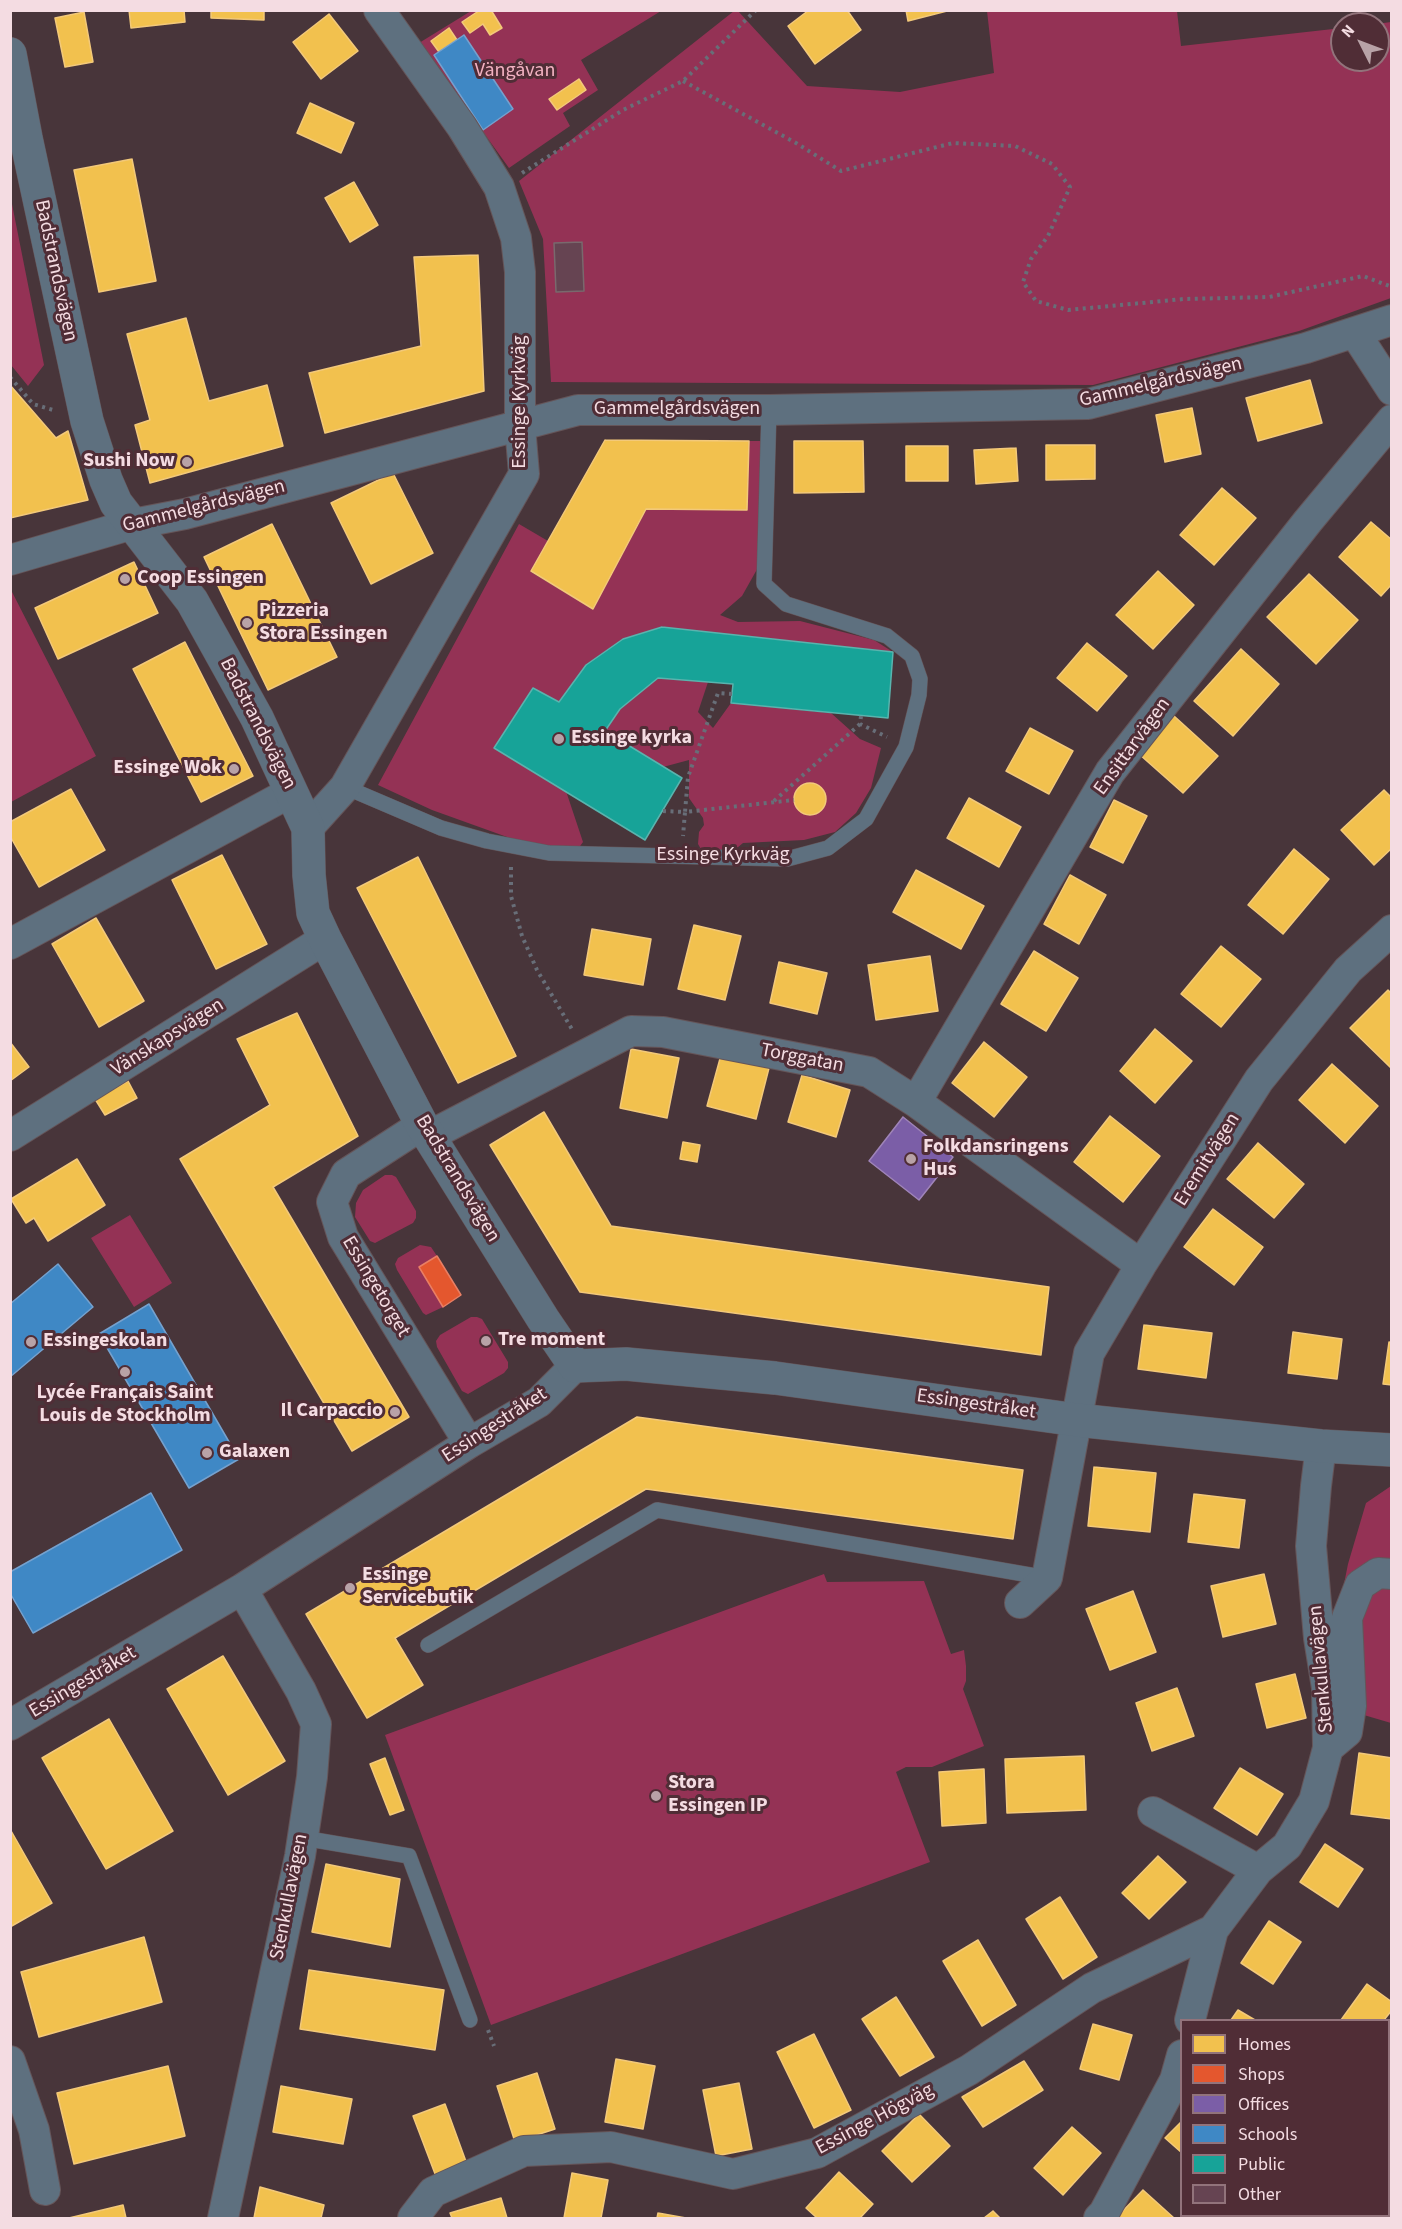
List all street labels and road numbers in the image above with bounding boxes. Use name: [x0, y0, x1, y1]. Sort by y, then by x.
street label: Badstrandsvägen: [28, 198, 82, 344]
street label: Essinge Kyrkväg: [509, 335, 533, 469]
street label: Gammelgårdsvägen: [1077, 353, 1245, 413]
street label: Gammelgårdsvägen: [594, 398, 760, 422]
street label: Gammelgårdsvägen: [120, 475, 288, 539]
street label: Badstrandsvägen: [214, 654, 300, 794]
street label: Ensittarvägen: [1090, 694, 1176, 800]
street label: Essinge Kyrkväg: [656, 844, 790, 868]
street label: Vänskapsvägen: [107, 994, 229, 1082]
street label: Torggatan: [758, 1039, 846, 1079]
street label: Eremitvägen: [1170, 1109, 1246, 1211]
street label: Badstrandsvägen: [410, 1111, 504, 1247]
street label: Essingetorget: [336, 1232, 414, 1342]
street label: Essingestråket: [438, 1383, 552, 1469]
street label: Essingestråket: [915, 1385, 1037, 1425]
street label: Stenkullavägen: [1304, 1604, 1340, 1734]
street label: Essingestråket: [25, 1642, 141, 1724]
street label: Stenkullavägen: [266, 1832, 314, 1962]
street label: Essinge Högväg: [812, 2079, 938, 2161]

